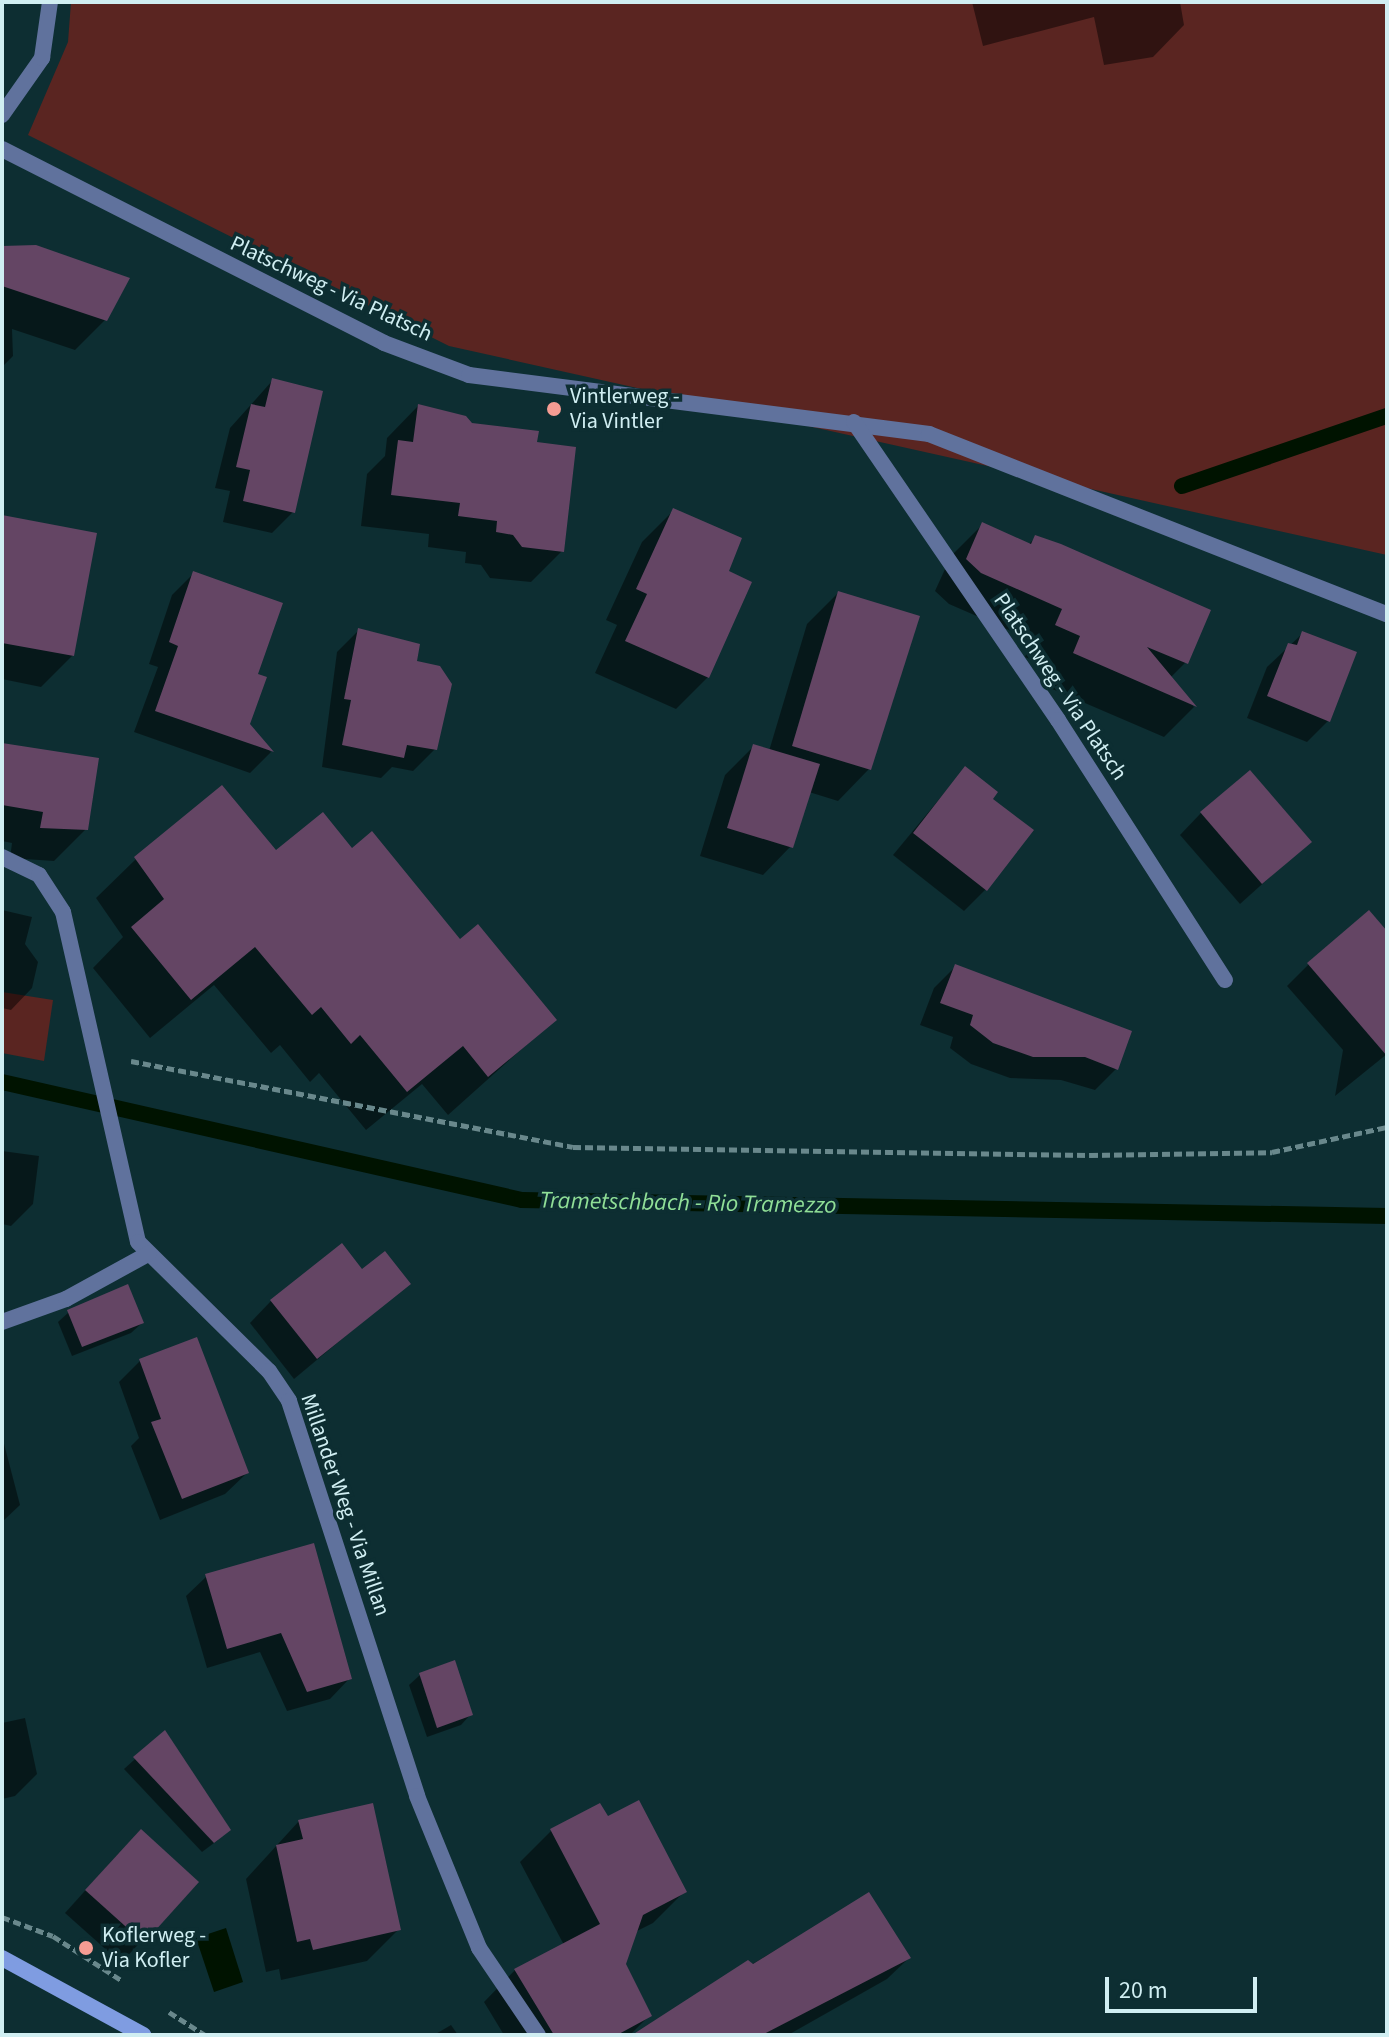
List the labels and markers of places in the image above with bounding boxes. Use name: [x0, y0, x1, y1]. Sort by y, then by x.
place label: Vintlerweg - Via Vintler: [570, 383, 680, 434]
marker: Vintlerweg - Via Vintler: [545, 400, 563, 418]
place label: Koflerweg - Via Kofler: [102, 1922, 206, 1974]
marker: Koflerweg - Via Kofler: [77, 1939, 95, 1957]

